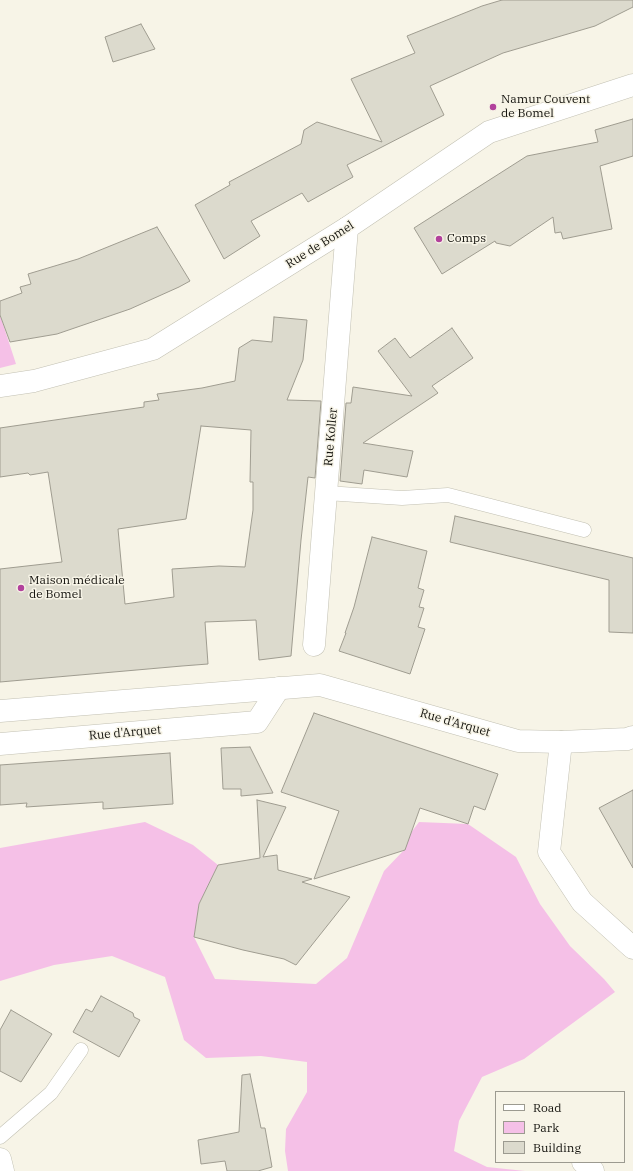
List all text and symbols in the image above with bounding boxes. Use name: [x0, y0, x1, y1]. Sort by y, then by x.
place label: Namur Couvent de Bomel: [501, 93, 590, 121]
marker: Namur Couvent de Bomel: [488, 102, 498, 112]
street label: Rue de Bomel: [283, 218, 357, 272]
place label: Comps: [447, 232, 486, 246]
marker: Comps: [434, 234, 444, 244]
street label: Rue Koller: [321, 407, 341, 467]
place label: Maison médicale de Bomel: [29, 574, 125, 602]
marker: Maison médicale de Bomel: [16, 583, 26, 593]
street label: Rue d'Arquet: [418, 706, 492, 740]
street label: Rue d'Arquet: [88, 723, 162, 743]
legend: [495, 1091, 625, 1163]
text: Road: [533, 1100, 562, 1115]
text: Park: [533, 1120, 559, 1135]
text: Building: [533, 1140, 581, 1155]

